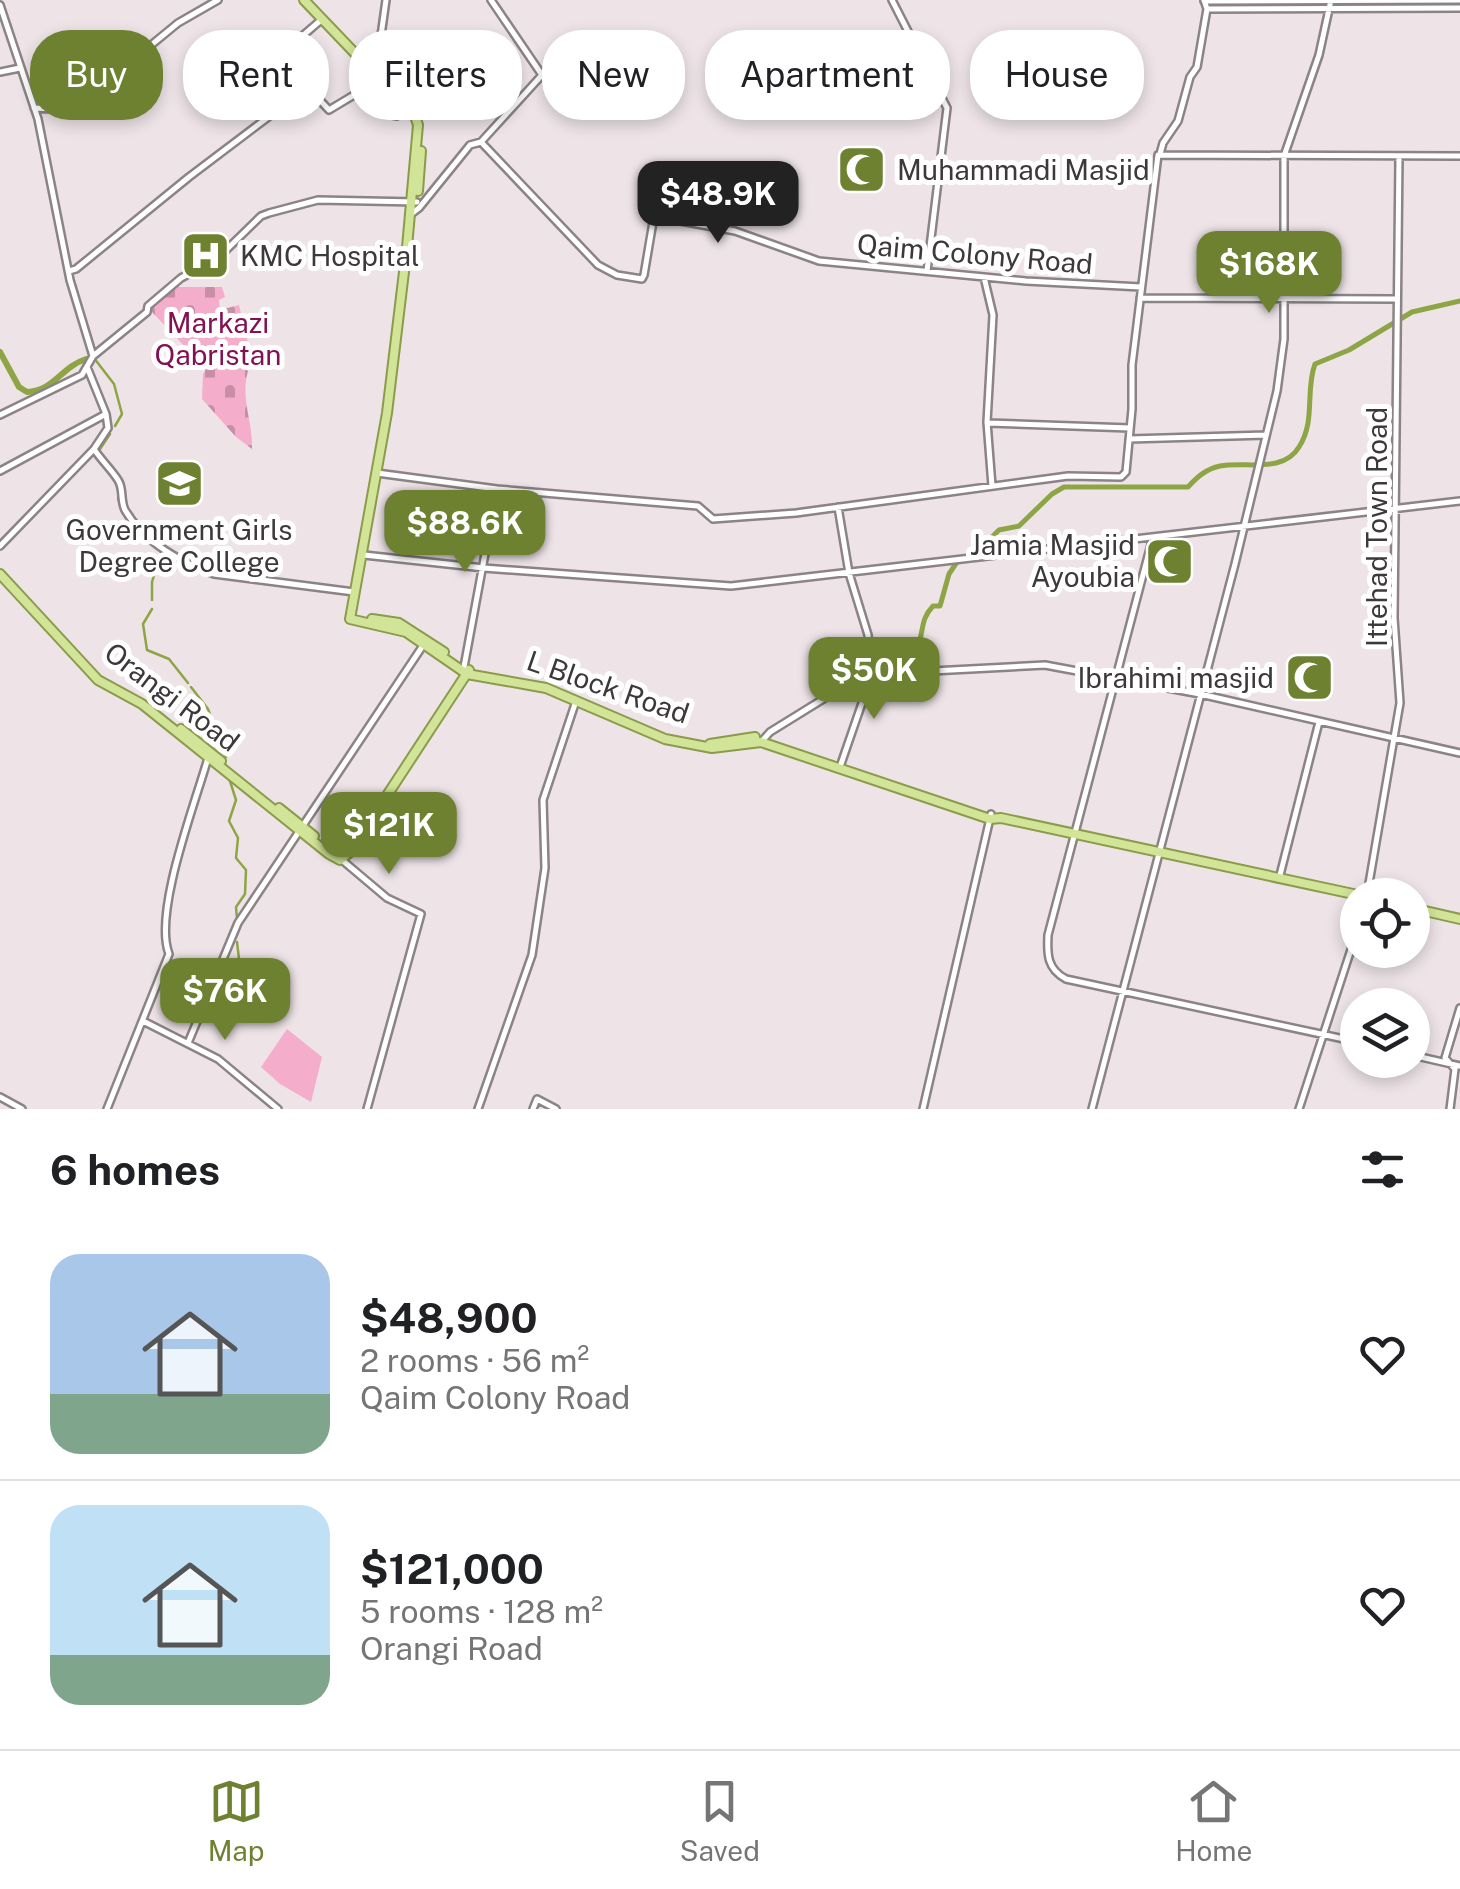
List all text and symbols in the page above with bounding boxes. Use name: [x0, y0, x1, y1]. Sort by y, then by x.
chip: Buy: [30, 30, 163, 120]
chip: Rent: [183, 30, 329, 120]
chip: Filters: [349, 30, 522, 120]
chip: New: [542, 30, 685, 120]
chip: Apartment: [705, 30, 950, 120]
chip: House: [970, 30, 1144, 120]
mosque icon: Muhammadi Masjid: [836, 144, 888, 196]
place label: Muhammadi Masjid: [897, 153, 1150, 186]
pin: $48.9K: [637, 161, 799, 246]
text: $48.9K: [660, 175, 776, 212]
street label: Qaim Colony Road: [856, 227, 1094, 280]
hospital icon: KMC Hospital: [179, 230, 231, 282]
pin: $168K: [1199, 231, 1339, 316]
place label: KMC Hospital: [240, 239, 420, 272]
text: $168K: [1219, 245, 1319, 282]
park label: Markazi Qabristan: [155, 306, 282, 371]
street label: Ittehad Town Road: [1360, 407, 1393, 647]
school or university icon: Government Girls Degree College: [153, 457, 205, 509]
pin: $88.6K: [384, 490, 546, 575]
text: $88.6K: [406, 504, 524, 541]
place label: Government Girls Degree College: [65, 513, 293, 578]
place label: Jamia Masjid Ayoubia: [970, 528, 1135, 593]
mosque icon: Jamia Masjid Ayoubia: [1144, 535, 1196, 587]
street label: Orangi Road: [99, 635, 246, 758]
pin: $50K: [815, 637, 933, 722]
street label: L Block Road: [523, 643, 694, 730]
text: $50K: [831, 651, 917, 688]
mosque icon: Ibrahimi masjid: [1283, 652, 1335, 704]
place label: Ibrahimi masjid: [1077, 661, 1274, 694]
pin: $121K: [319, 792, 459, 877]
text: $121K: [343, 806, 435, 843]
map controls: [1340, 878, 1430, 1078]
button: locate: [1340, 878, 1430, 968]
pin: $76K: [166, 958, 284, 1043]
text: $76K: [182, 972, 268, 1009]
button: layers: [1340, 988, 1430, 1078]
icon: filters: [1355, 1142, 1410, 1197]
text: 6 homes: [50, 1145, 220, 1194]
text: $48,900: [360, 1293, 538, 1342]
icon: home: [130, 1294, 250, 1414]
icon: heart: [1355, 1327, 1410, 1382]
text: 2 rooms · 56 m²: [360, 1342, 589, 1379]
text: Qaim Colony Road: [360, 1379, 630, 1416]
text: $121,000: [360, 1544, 544, 1593]
icon: home: [130, 1545, 250, 1665]
icon: heart: [1355, 1578, 1410, 1633]
text: 5 rooms · 128 m²: [360, 1593, 603, 1630]
text: Orangi Road: [360, 1630, 543, 1667]
tab: Map: [208, 1774, 265, 1867]
tab: Saved: [680, 1774, 760, 1867]
tab: Home: [1175, 1774, 1252, 1867]

